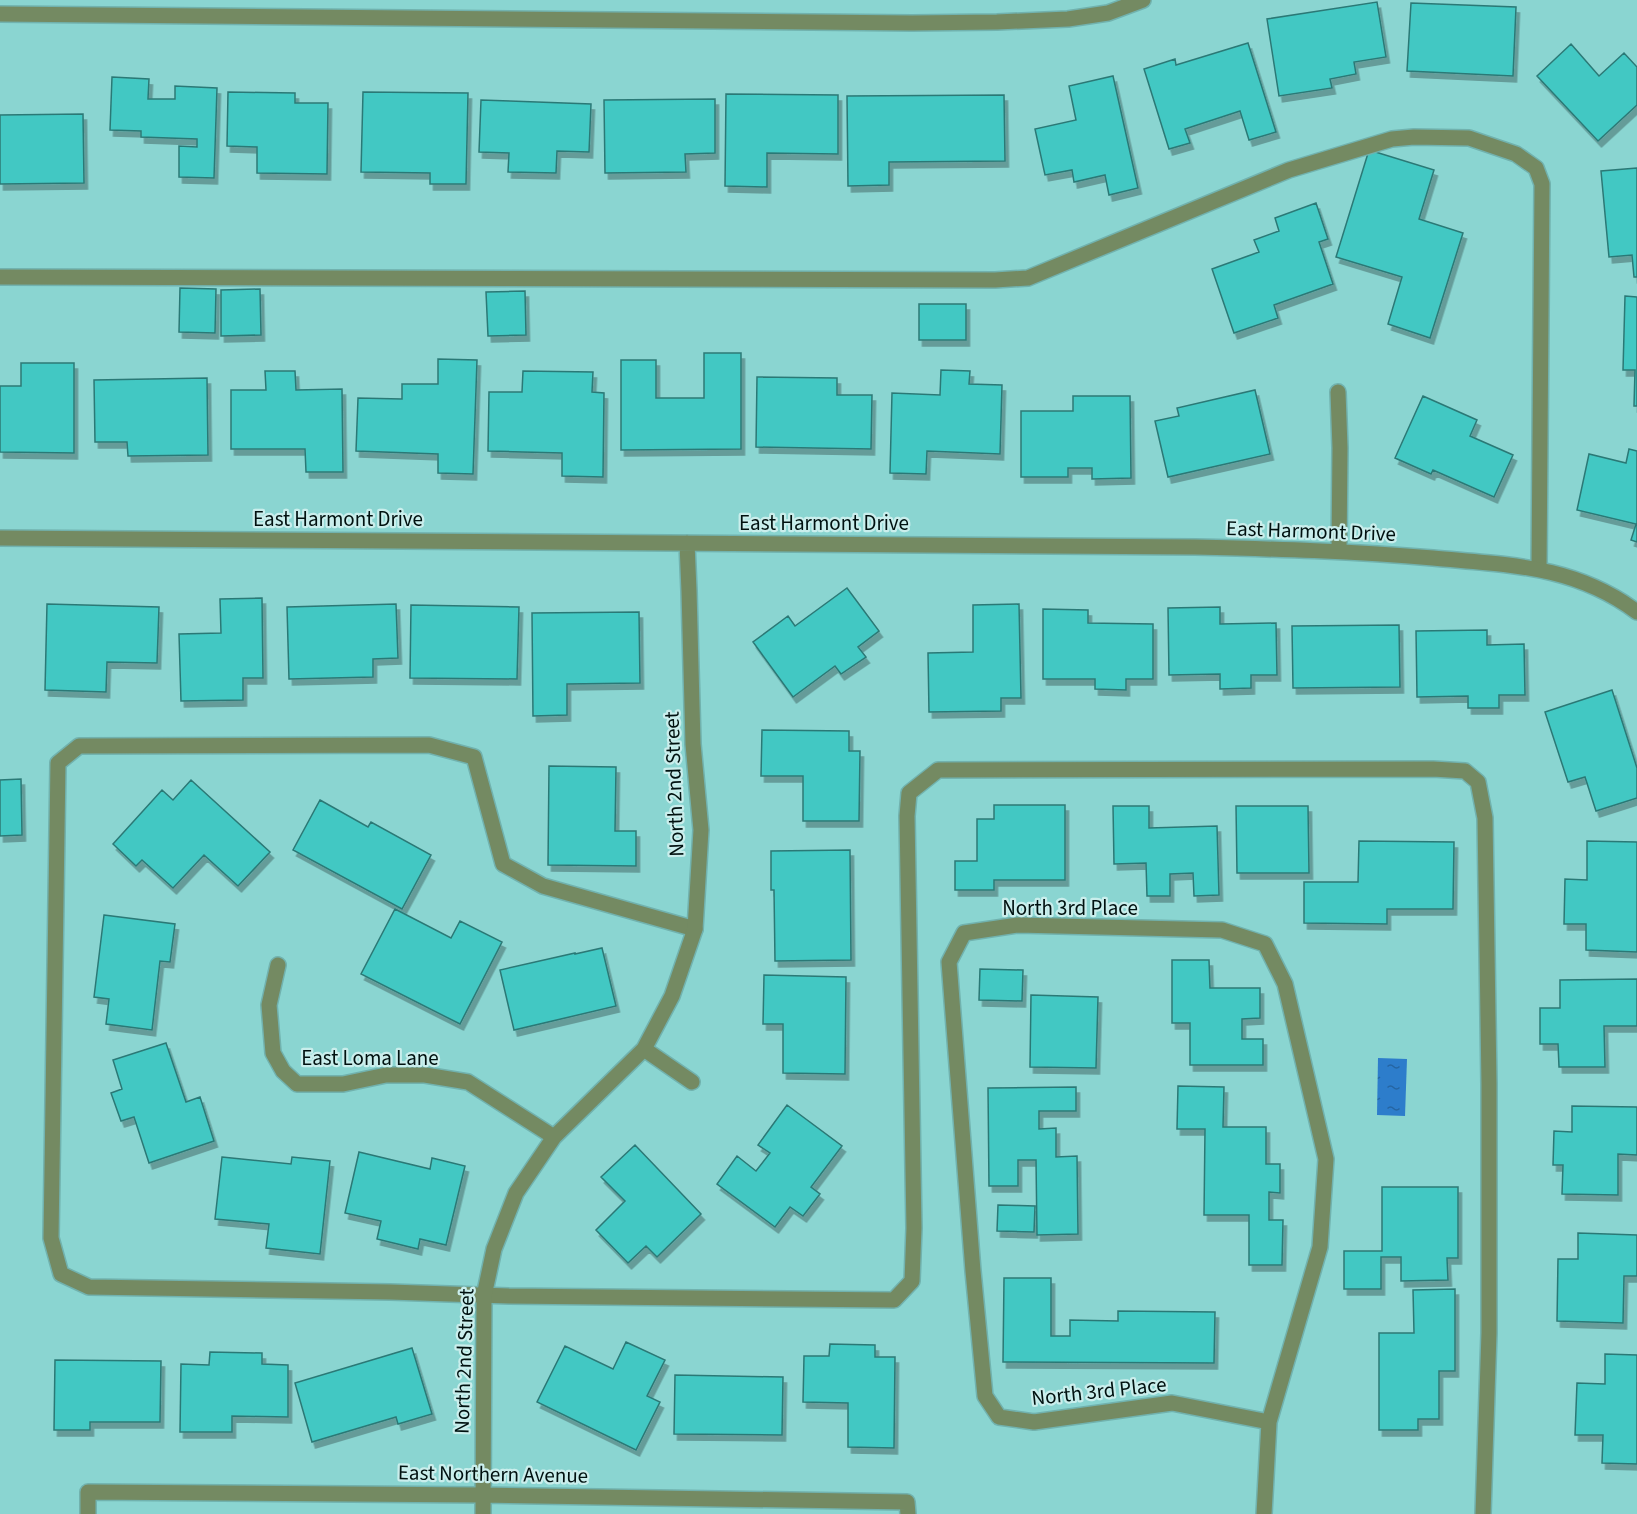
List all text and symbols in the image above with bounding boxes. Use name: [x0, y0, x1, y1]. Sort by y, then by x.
street label: East Harmont Drive: [253, 504, 423, 534]
street label: East Harmont Drive: [739, 508, 909, 538]
street label: East Harmont Drive: [1226, 513, 1396, 549]
street label: North 2nd Street: [656, 711, 692, 857]
street label: North 3rd Place: [1002, 893, 1138, 923]
street label: East Loma Lane: [301, 1043, 439, 1073]
street label: North 2nd Street: [446, 1288, 482, 1434]
street label: North 3rd Place: [1030, 1369, 1168, 1413]
street label: East Northern Avenue: [398, 1457, 588, 1491]

